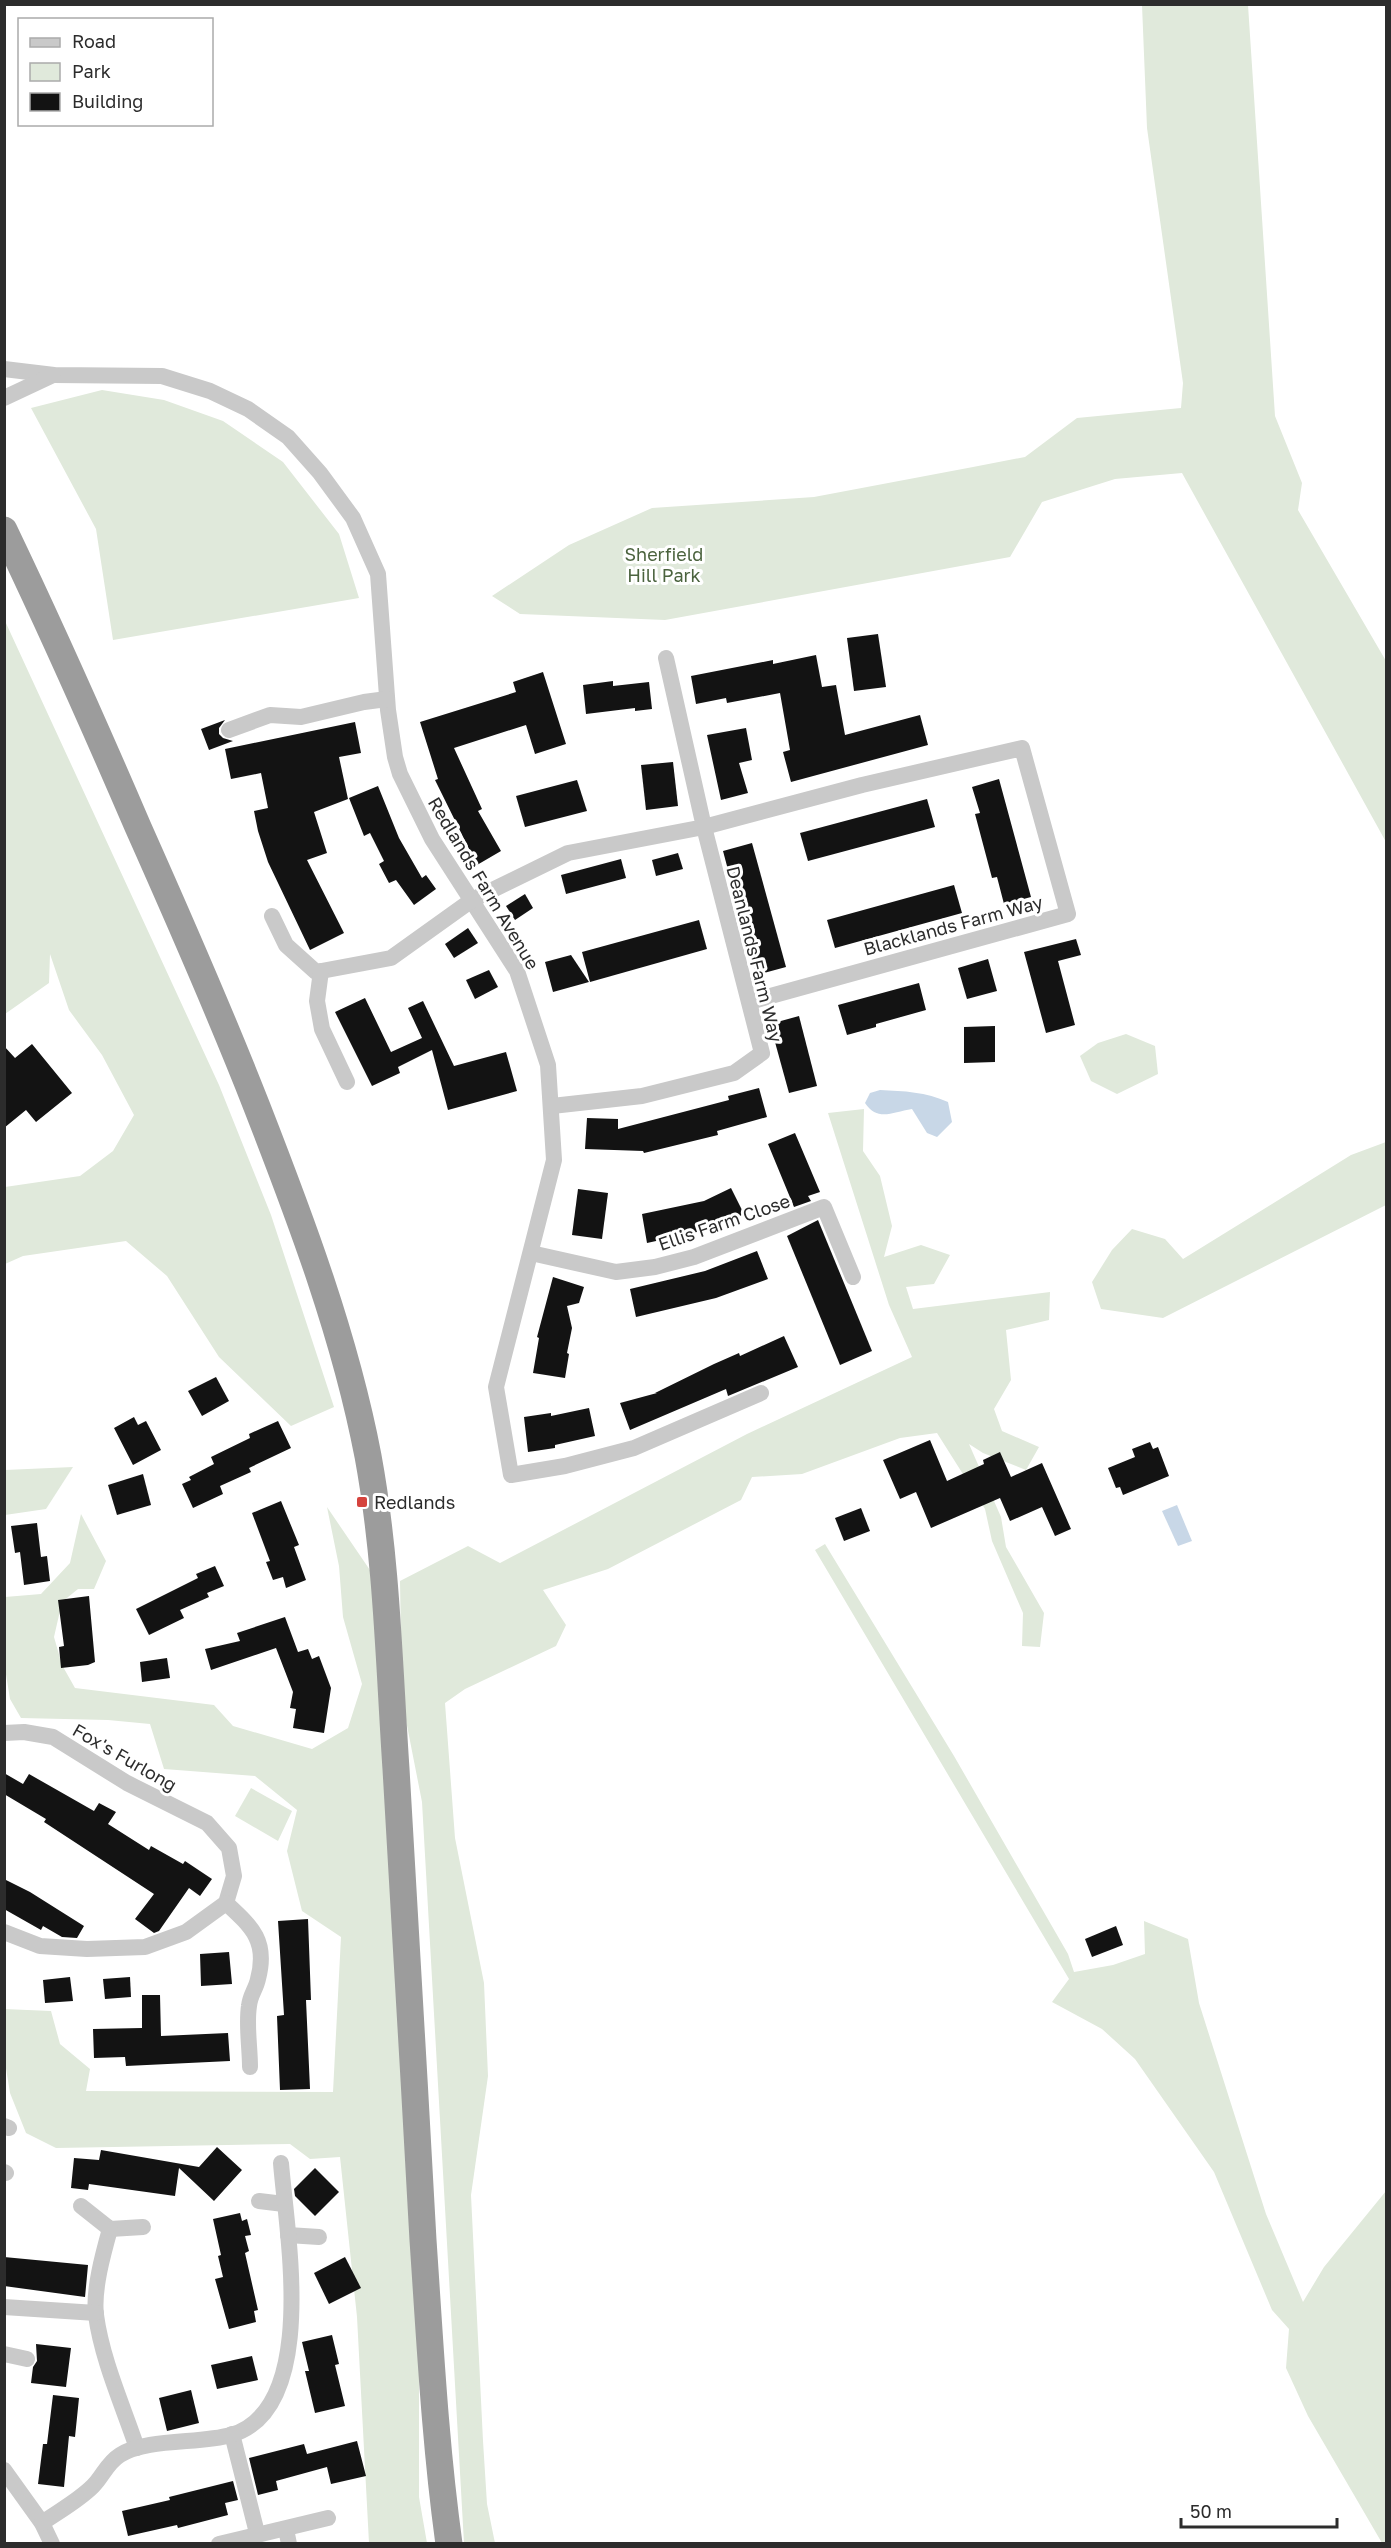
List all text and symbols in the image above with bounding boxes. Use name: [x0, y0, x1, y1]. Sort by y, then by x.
legend: [18, 18, 213, 126]
text: Road: [72, 30, 116, 52]
text: Park: [72, 60, 111, 82]
text: Building: [72, 90, 143, 112]
park label: Sherfield Hill Park: [625, 543, 703, 586]
street label: Redlands Farm Avenue: [424, 793, 544, 973]
street label: Deanlands Farm Way: [722, 864, 788, 1044]
street label: Blacklands Farm Way: [861, 890, 1045, 960]
street label: Ellis Farm Close: [655, 1189, 793, 1255]
place label: Redlands: [374, 1491, 455, 1513]
marker: Redlands: [355, 1495, 369, 1509]
street label: Fox's Furlong: [69, 1718, 181, 1796]
scale bar: [1181, 2491, 1337, 2529]
text: 50 m: [1190, 2500, 1232, 2522]

